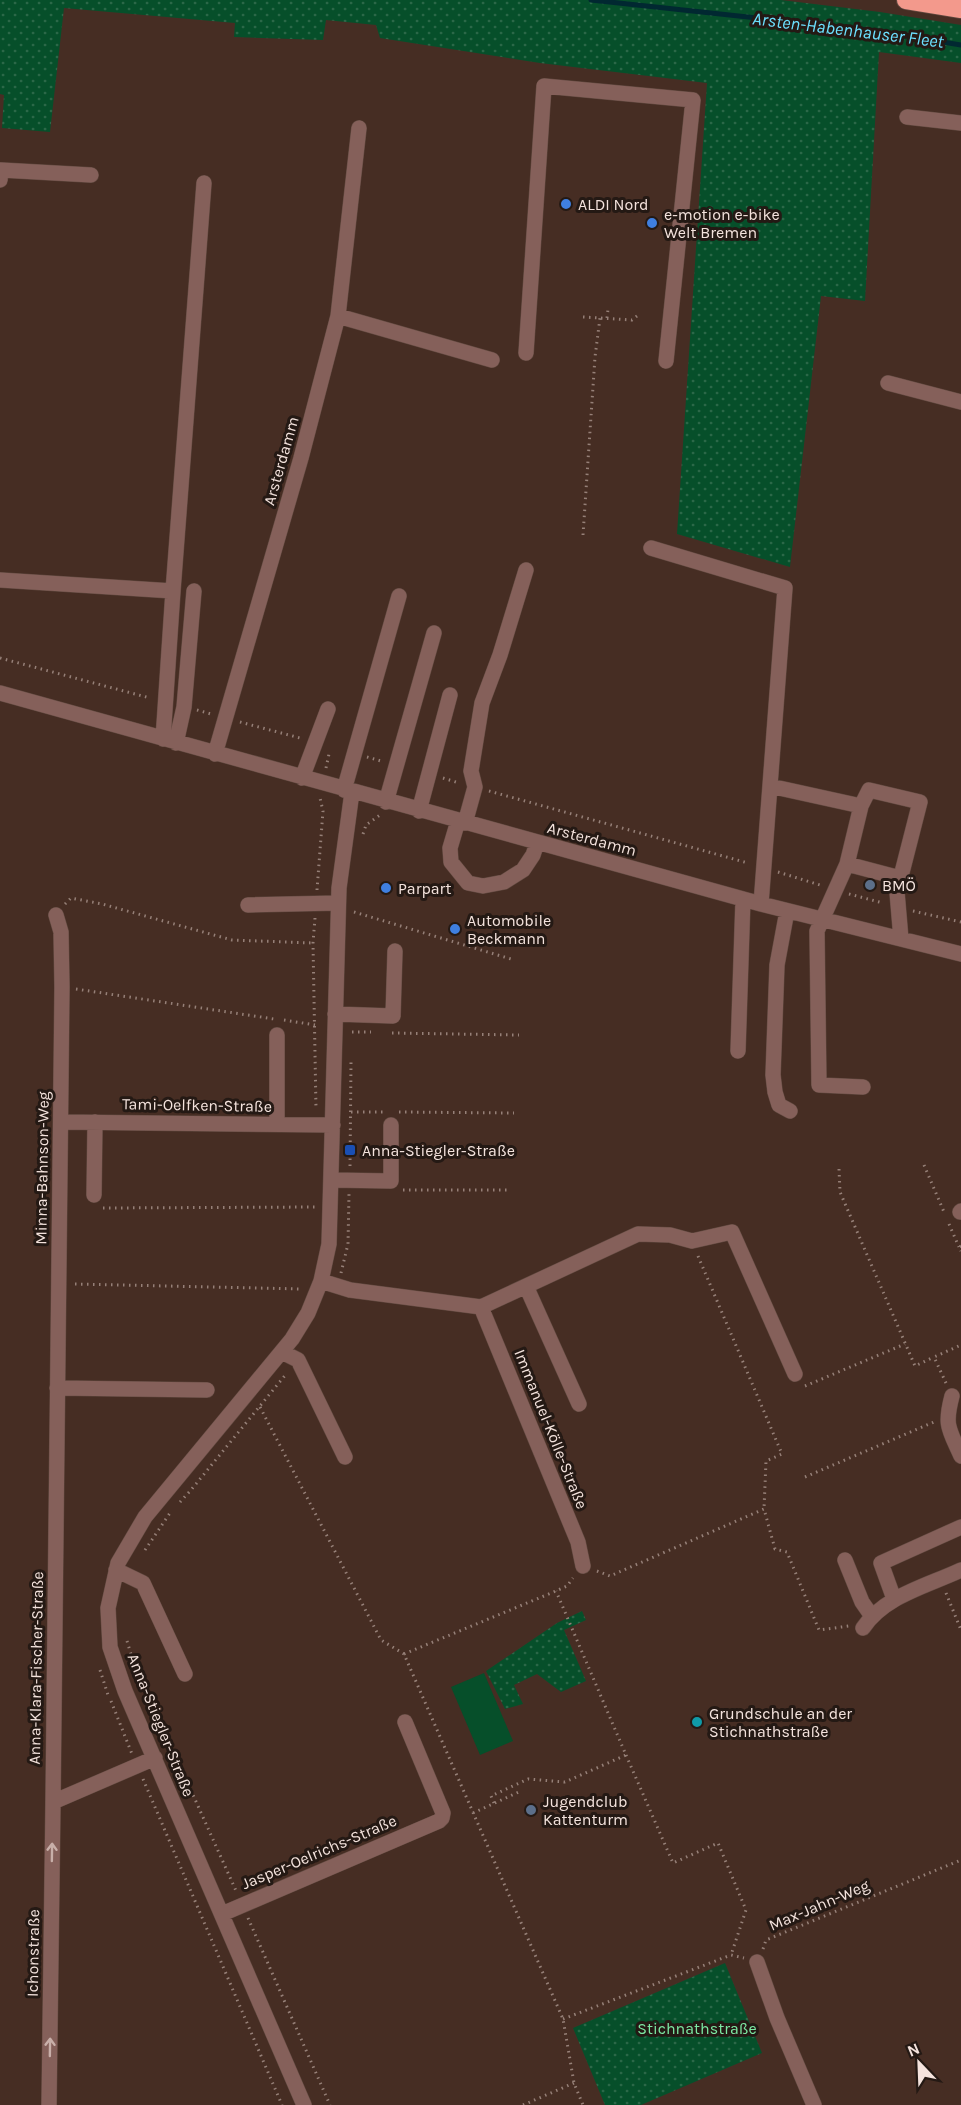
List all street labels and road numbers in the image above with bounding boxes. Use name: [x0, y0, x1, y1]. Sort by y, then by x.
street label: Arsterdamm: [259, 414, 303, 508]
street label: Arsterdamm: [545, 818, 639, 860]
street label: Minna-Bahnson-Weg: [31, 1091, 53, 1245]
street label: Tami-Oelfken-Straße: [122, 1094, 272, 1116]
street label: Immanuel-Kölle-Straße: [510, 1346, 592, 1512]
street label: Anna-Klara-Fischer-Straße: [25, 1571, 47, 1765]
street label: Anna-Stiegler-Straße: [124, 1651, 198, 1799]
street label: Jasper-Oelrichs-Straße: [239, 1811, 399, 1893]
street label: Max-Jahn-Weg: [766, 1875, 872, 1935]
street label: Ichonstraße: [23, 1909, 43, 1997]

